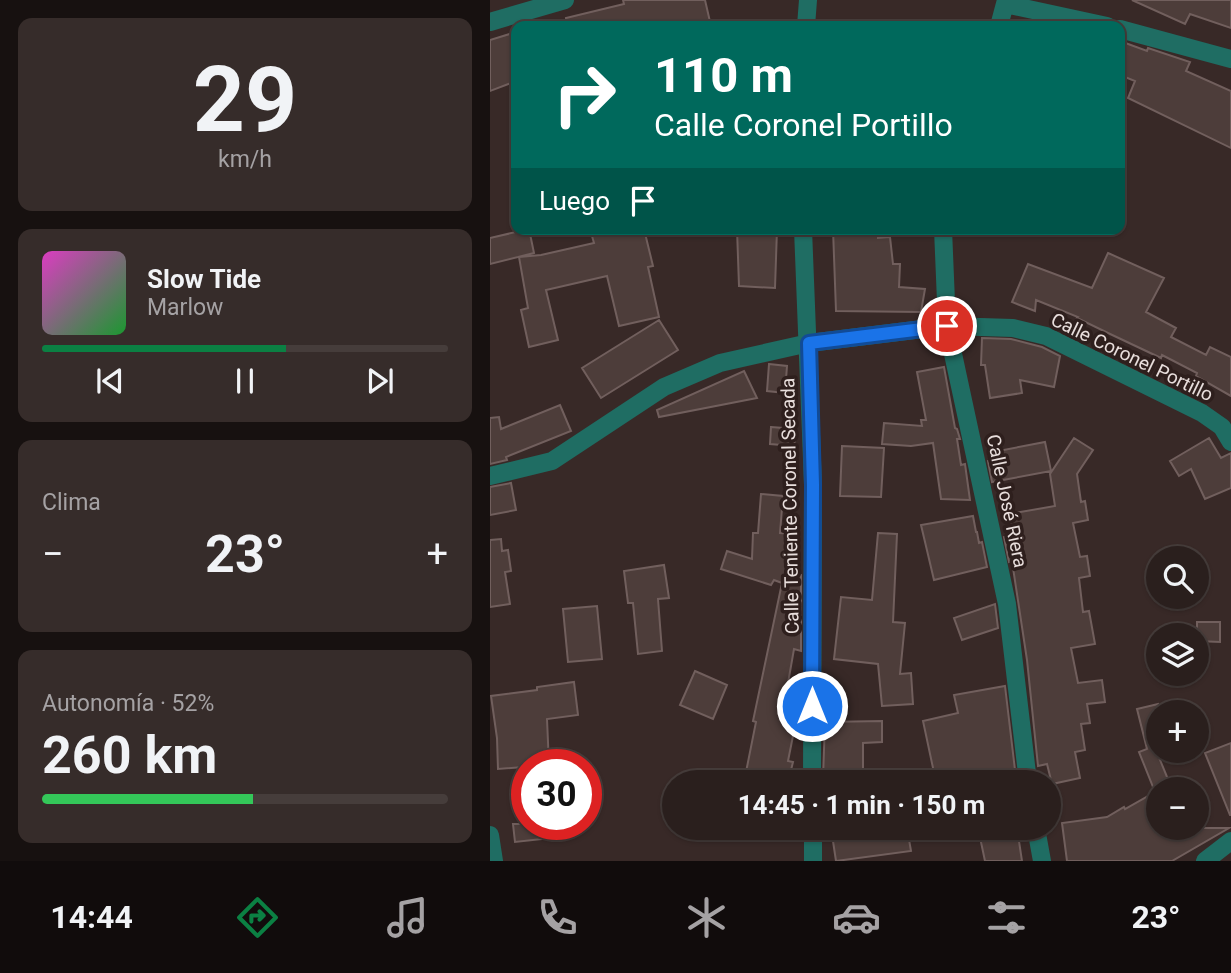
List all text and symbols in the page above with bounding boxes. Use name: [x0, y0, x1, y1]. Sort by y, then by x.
text: 29: [193, 47, 297, 153]
text: 110 m: [654, 47, 793, 104]
icon: right: [539, 49, 630, 140]
text: Calle Coronel Portillo: [654, 106, 953, 144]
text: km/h: [218, 146, 272, 173]
icon: arrive: [624, 182, 662, 220]
text: Luego: [539, 186, 610, 216]
text: Slow Tide: [147, 264, 261, 294]
text: Marlow: [147, 294, 223, 321]
pin: [917, 296, 977, 356]
icon: arrive: [928, 307, 966, 345]
street label: Calle Coronel Portillo: [1047, 308, 1217, 406]
icon: previous: [91, 362, 129, 400]
icon: pause: [226, 362, 264, 400]
icon: next: [361, 362, 399, 400]
street label: Calle Teniente Coronel Secada: [776, 378, 804, 634]
street label: Calle José Riera: [982, 432, 1032, 570]
text: Clima: [42, 489, 101, 516]
text: 23°: [205, 524, 285, 585]
text: −: [42, 532, 64, 576]
text: +: [426, 532, 448, 576]
map controls: [1146, 546, 1209, 840]
button: search: [1146, 546, 1209, 609]
button: layers: [1146, 623, 1209, 686]
position arrow: [775, 669, 849, 743]
text: Autonomía · 52%: [42, 690, 214, 717]
button: +: [1146, 700, 1209, 763]
text: 260 km: [42, 725, 217, 786]
speed limit sign: 30: [511, 749, 602, 840]
button: −: [1146, 777, 1209, 840]
text: 14:45 · 1 min · 150 m: [738, 790, 985, 820]
icon: directions: [233, 893, 282, 942]
icon: music: [383, 893, 432, 942]
icon: phone: [533, 893, 582, 942]
icon: climate: [682, 893, 731, 942]
icon: car: [832, 893, 881, 942]
icon: filters: [982, 893, 1031, 942]
text: 14:44: [50, 898, 133, 936]
text: 23°: [1131, 898, 1181, 936]

